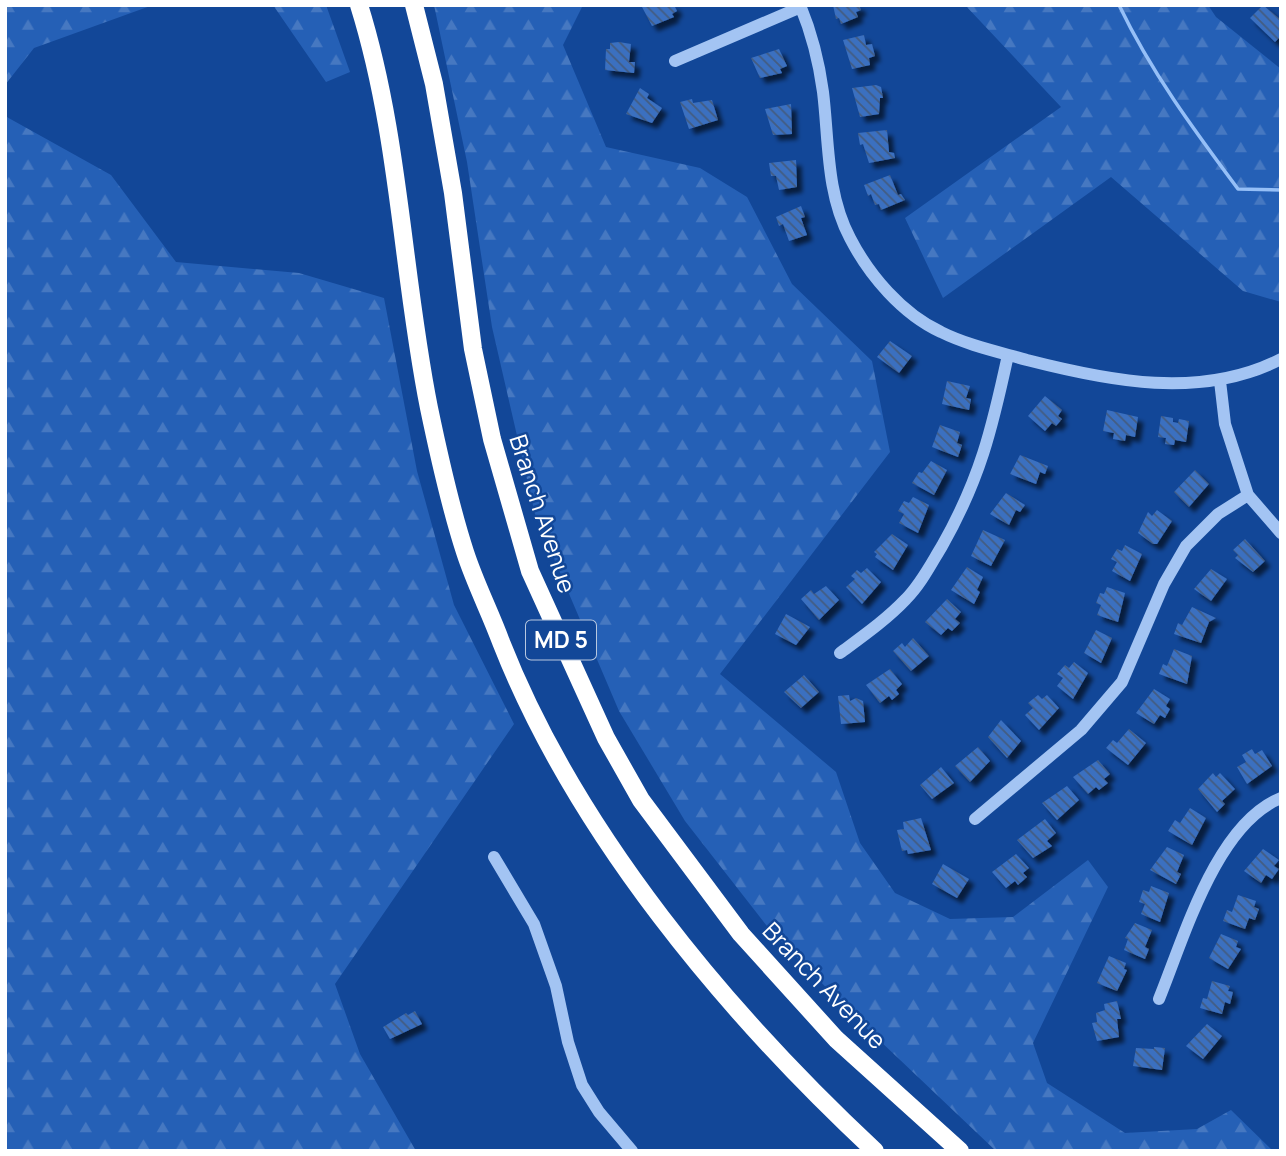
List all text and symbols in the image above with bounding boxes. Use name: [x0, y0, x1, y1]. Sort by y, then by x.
street label: Branch Avenue: [502, 430, 585, 597]
road number: MD 5: [526, 620, 596, 660]
street label: Branch Avenue: [756, 914, 894, 1056]

